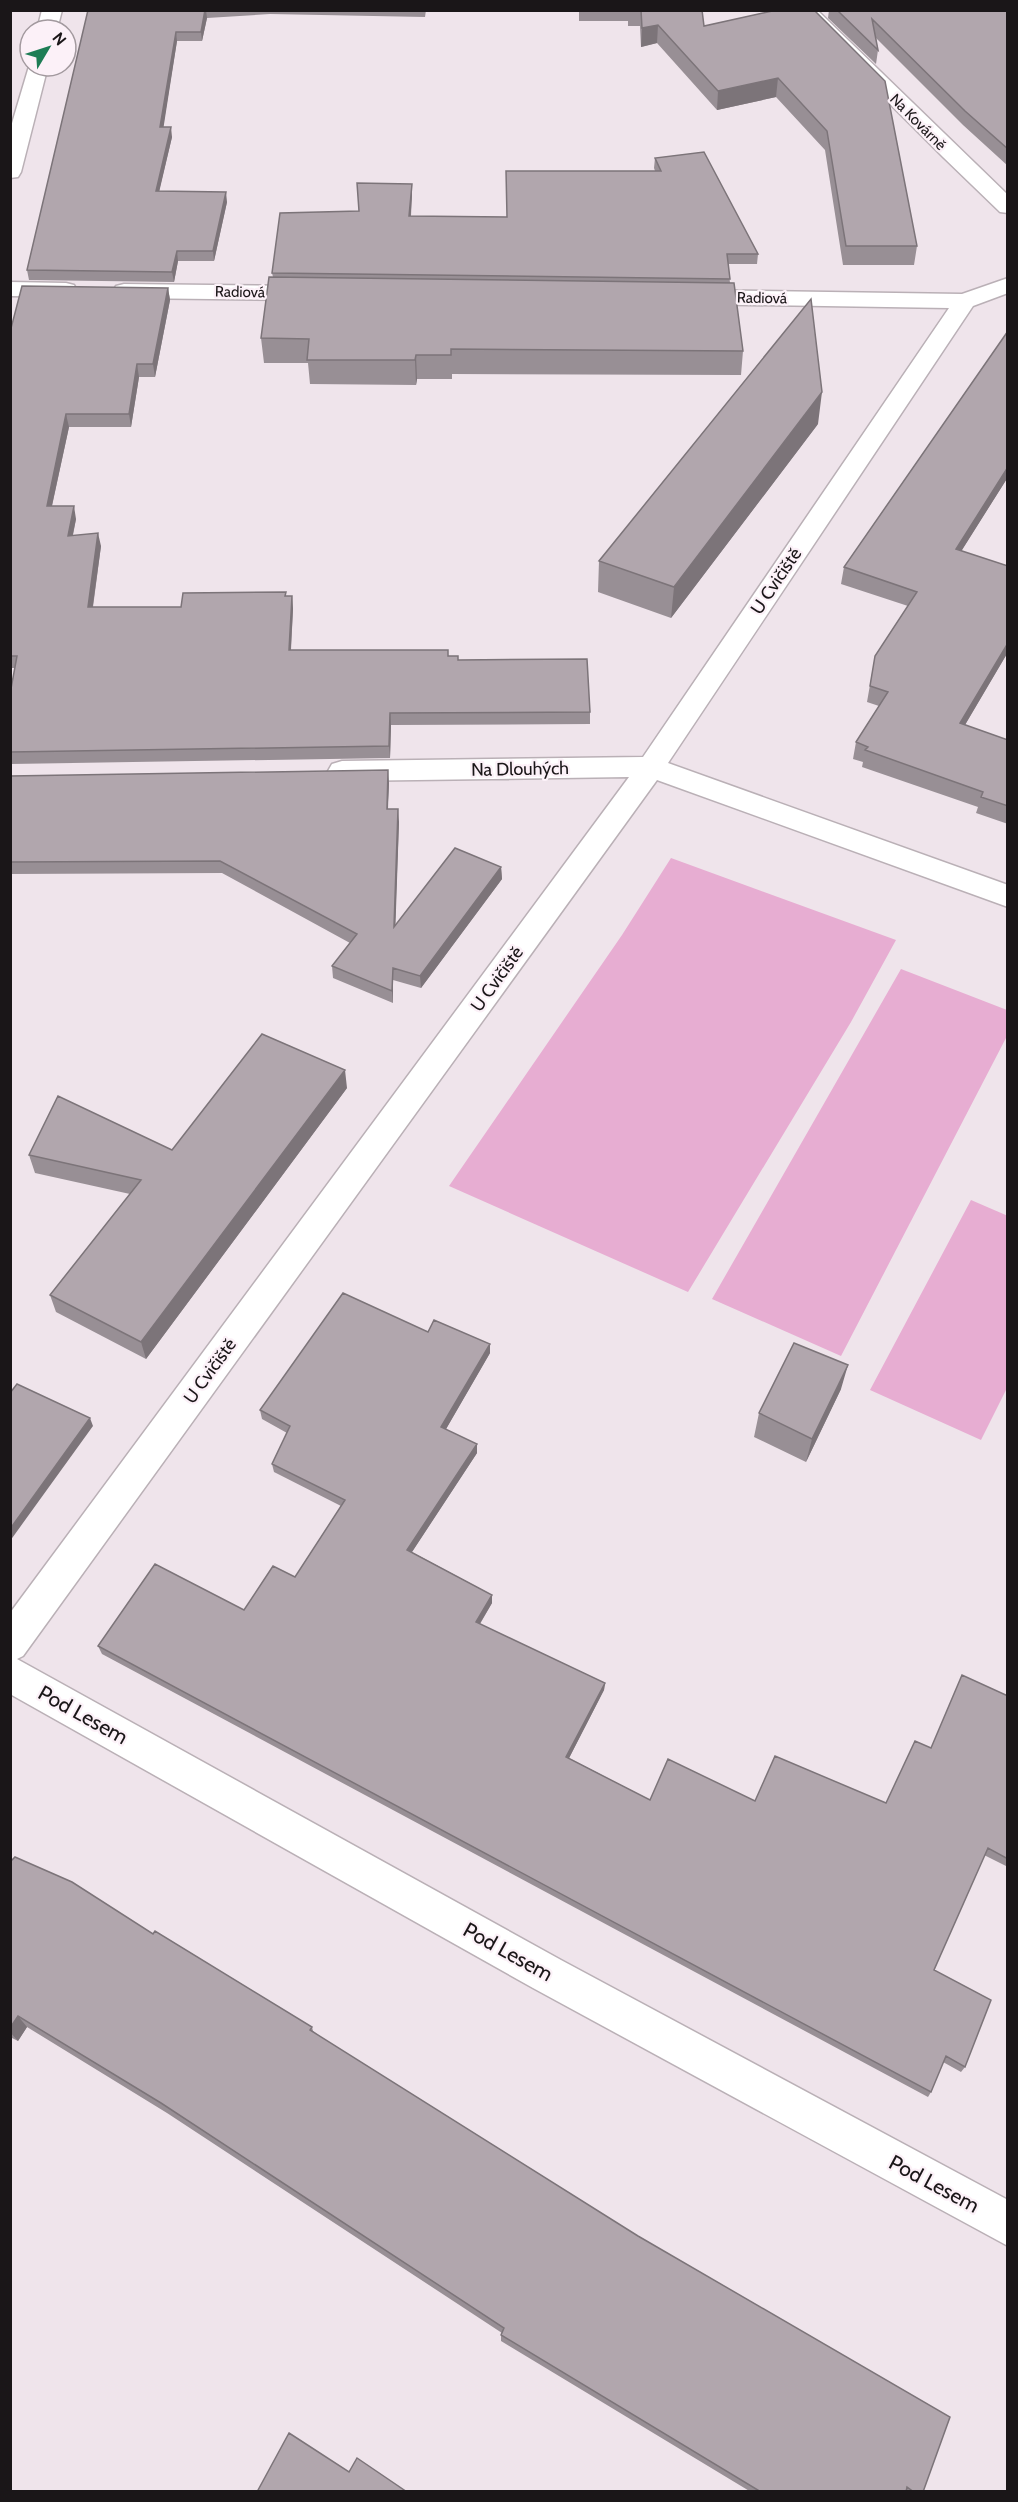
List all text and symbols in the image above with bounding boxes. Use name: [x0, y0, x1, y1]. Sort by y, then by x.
north arrow: [18, 18, 78, 78]
text: N: [48, 29, 70, 49]
street label: Na Kovárně: [886, 90, 950, 154]
street label: Radiová: [215, 283, 266, 301]
street label: Radiová: [737, 289, 788, 307]
street label: U Cvičiště: [746, 544, 806, 618]
street label: Na Dlouhých: [471, 757, 569, 781]
street label: U Cvičiště: [466, 942, 528, 1016]
street label: U Cvičiště: [179, 1334, 241, 1408]
street label: Pod Lesem: [34, 1680, 132, 1749]
street label: Pod Lesem: [459, 1917, 557, 1986]
street label: Pod Lesem: [885, 2149, 984, 2218]

